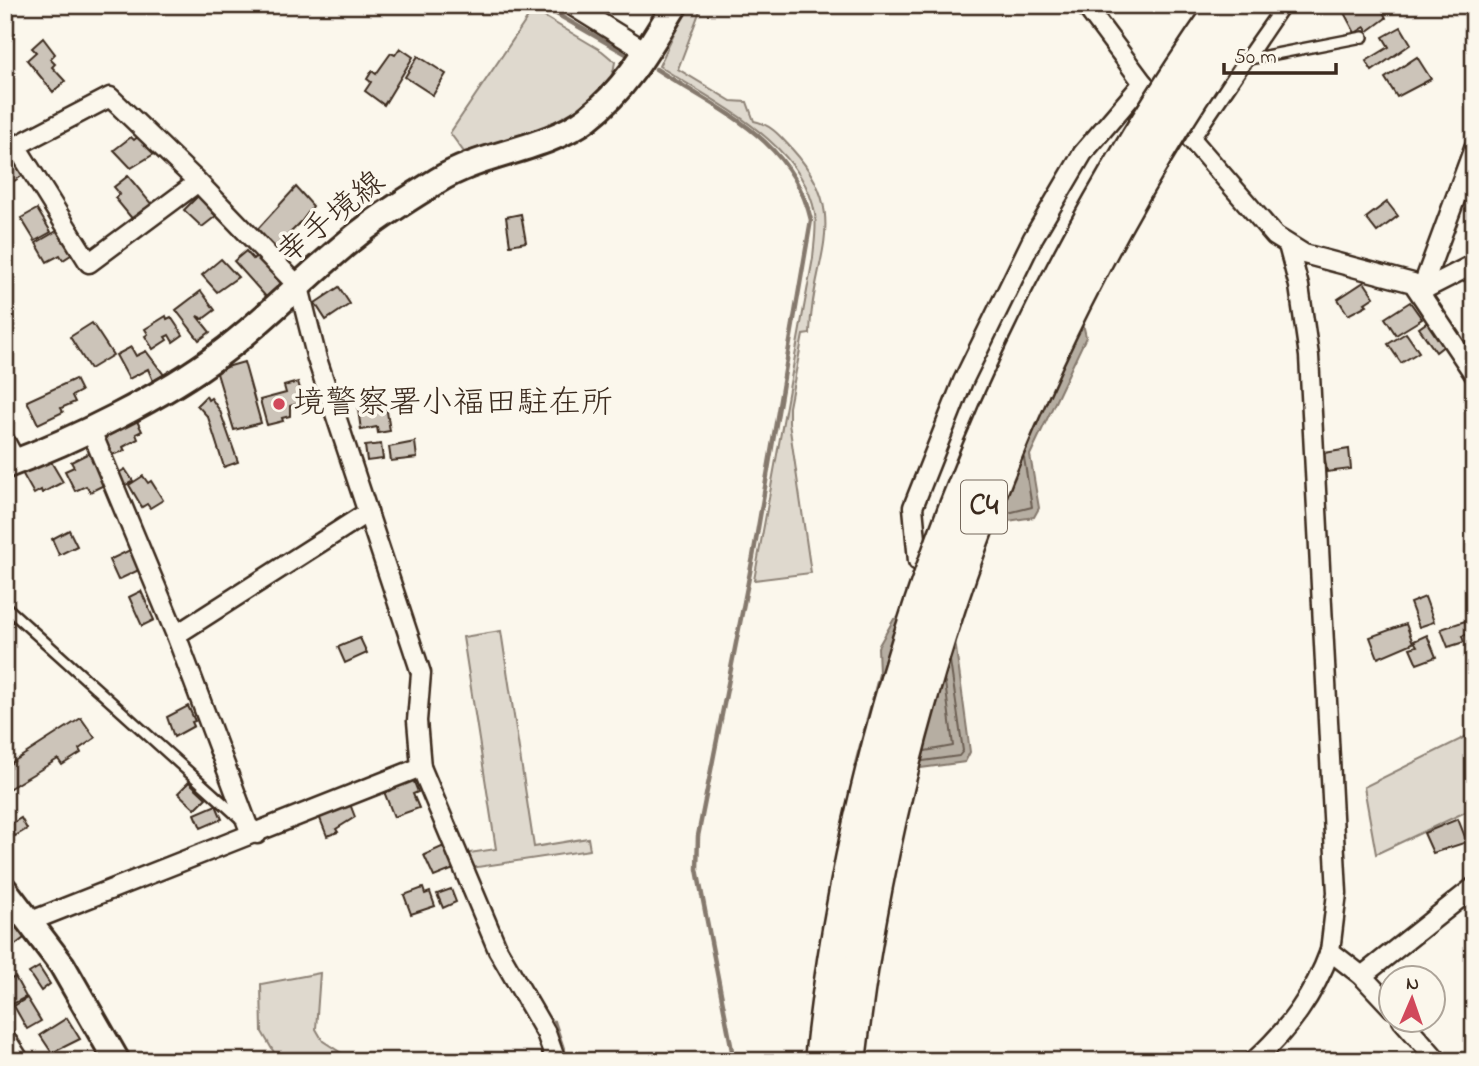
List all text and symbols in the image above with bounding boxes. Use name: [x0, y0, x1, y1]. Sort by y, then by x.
scale bar: [1224, 32, 1336, 76]
text: 50 m: [1234, 43, 1277, 73]
street label: 幸手境線: [267, 160, 397, 278]
place label: 境警察署小福田駐在所: [293, 381, 613, 428]
marker: 境警察署小福田駐在所: [271, 396, 287, 412]
road number: C4: [961, 480, 1007, 534]
north arrow: [1378, 964, 1448, 1034]
text: N: [1406, 971, 1420, 998]

